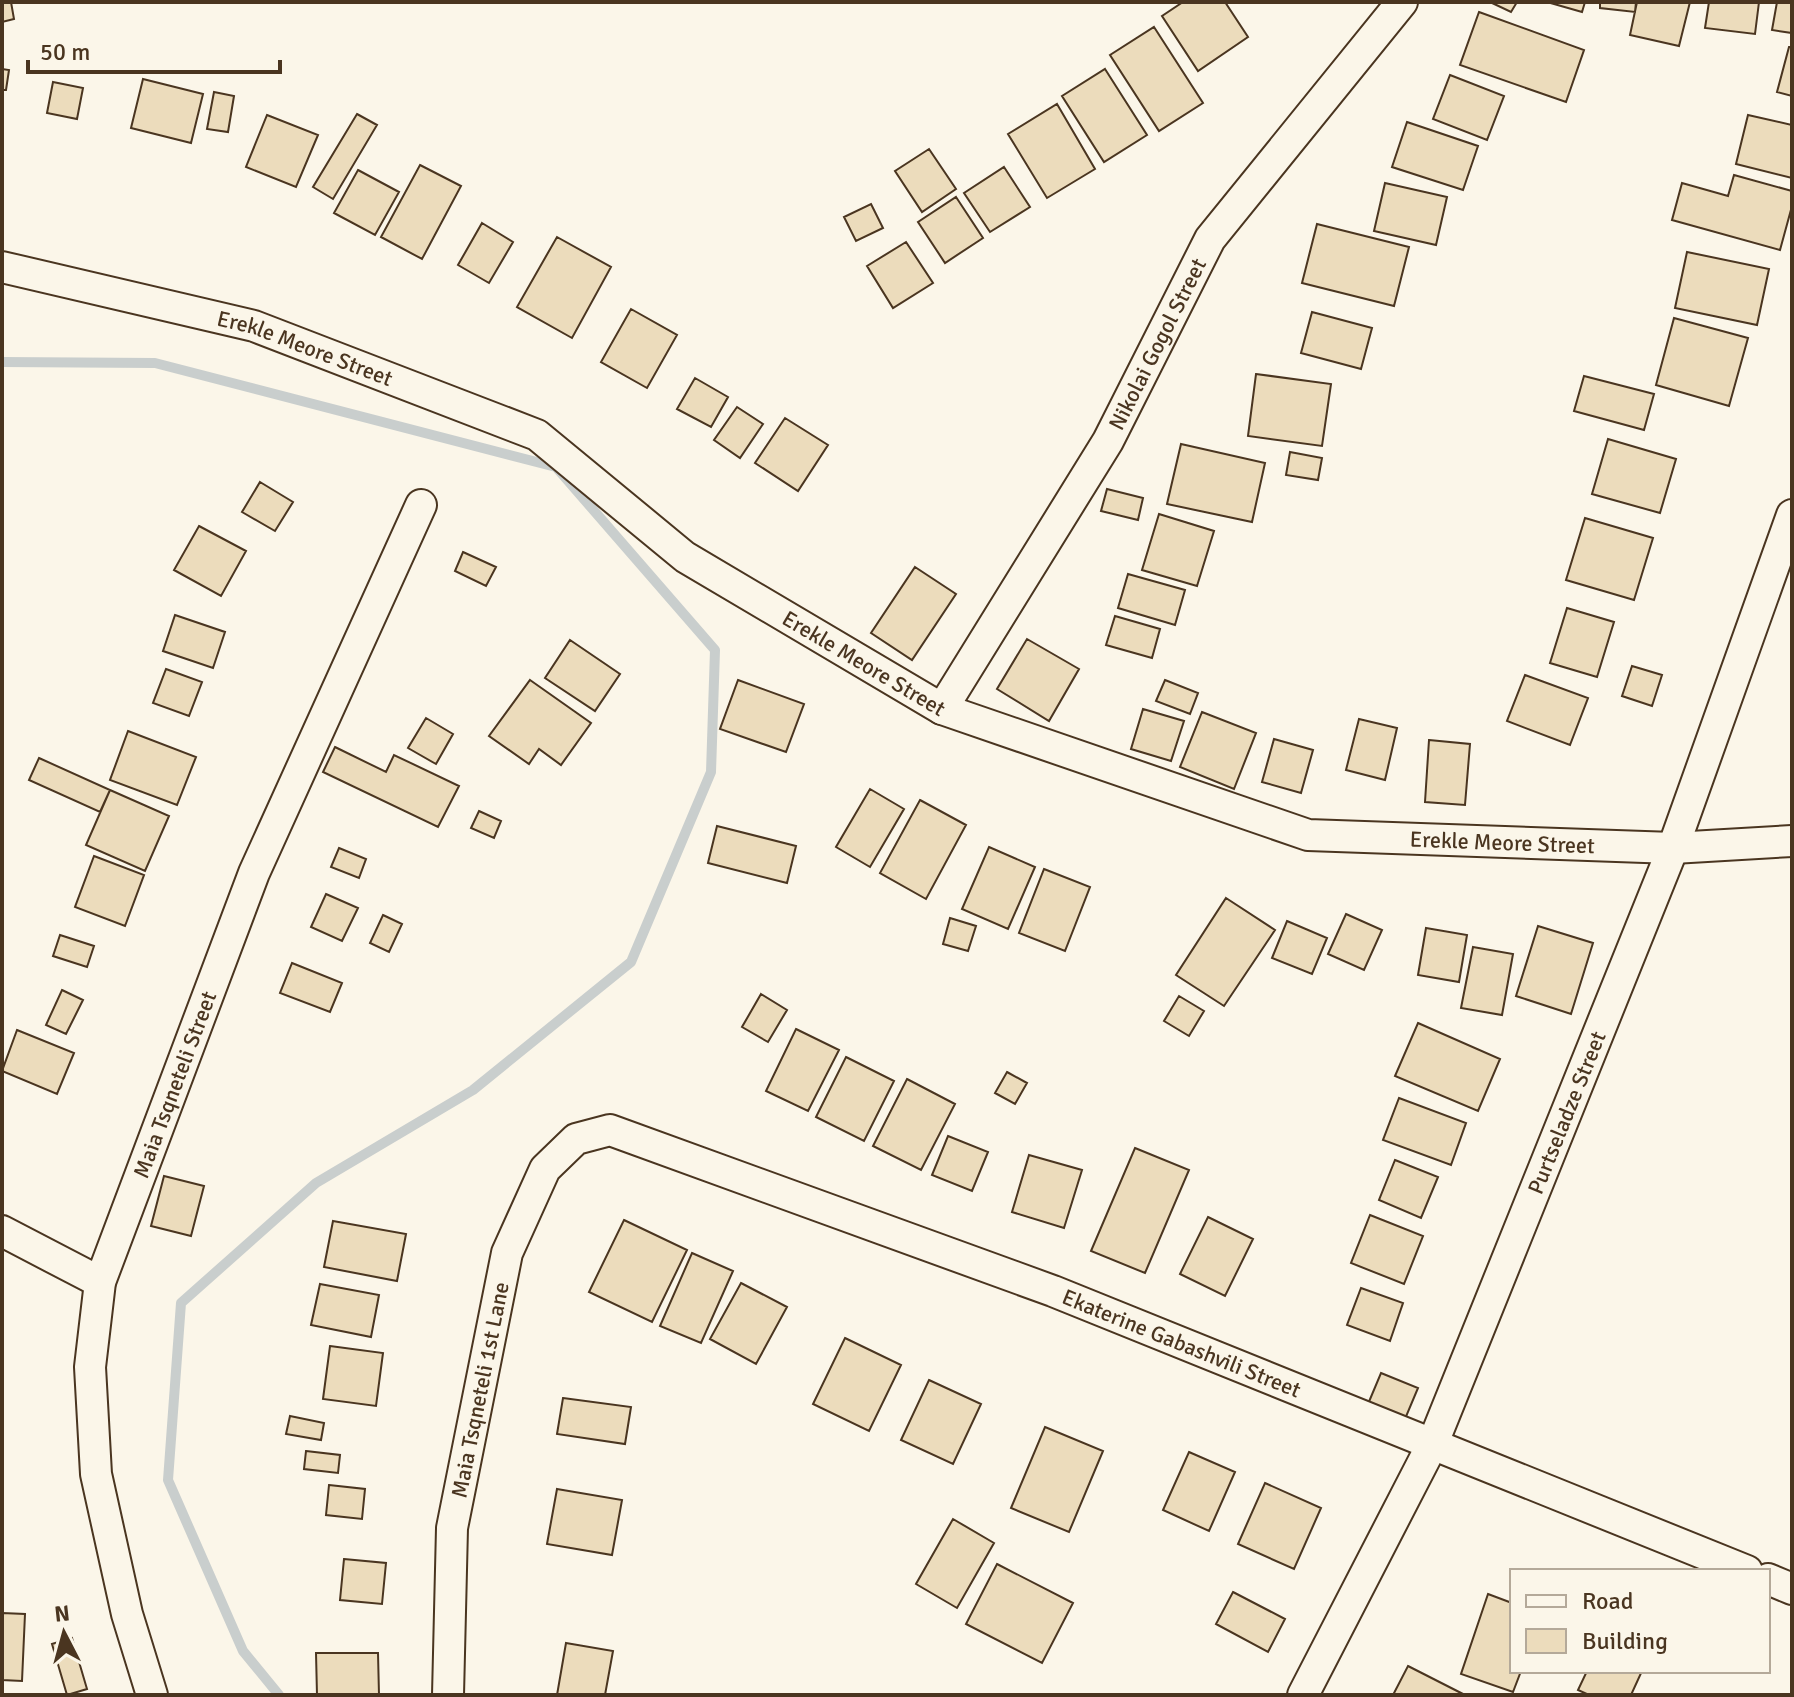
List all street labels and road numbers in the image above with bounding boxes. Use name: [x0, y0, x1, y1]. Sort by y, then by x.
street label: Nikolai Gogol Street: [1103, 254, 1212, 435]
street label: Erekle Meore Street: [214, 305, 397, 392]
street label: Erekle Meore Street: [777, 605, 951, 722]
street label: Erekle Meore Street: [1409, 826, 1596, 859]
street label: Maia Tsqneteli Street: [127, 987, 222, 1182]
street label: Purtseladze Street: [1522, 1027, 1612, 1198]
street label: Maia Tsqneteli 1st Lane: [445, 1280, 515, 1500]
street label: Ekaterine Gabashvili Street: [1058, 1283, 1305, 1404]

